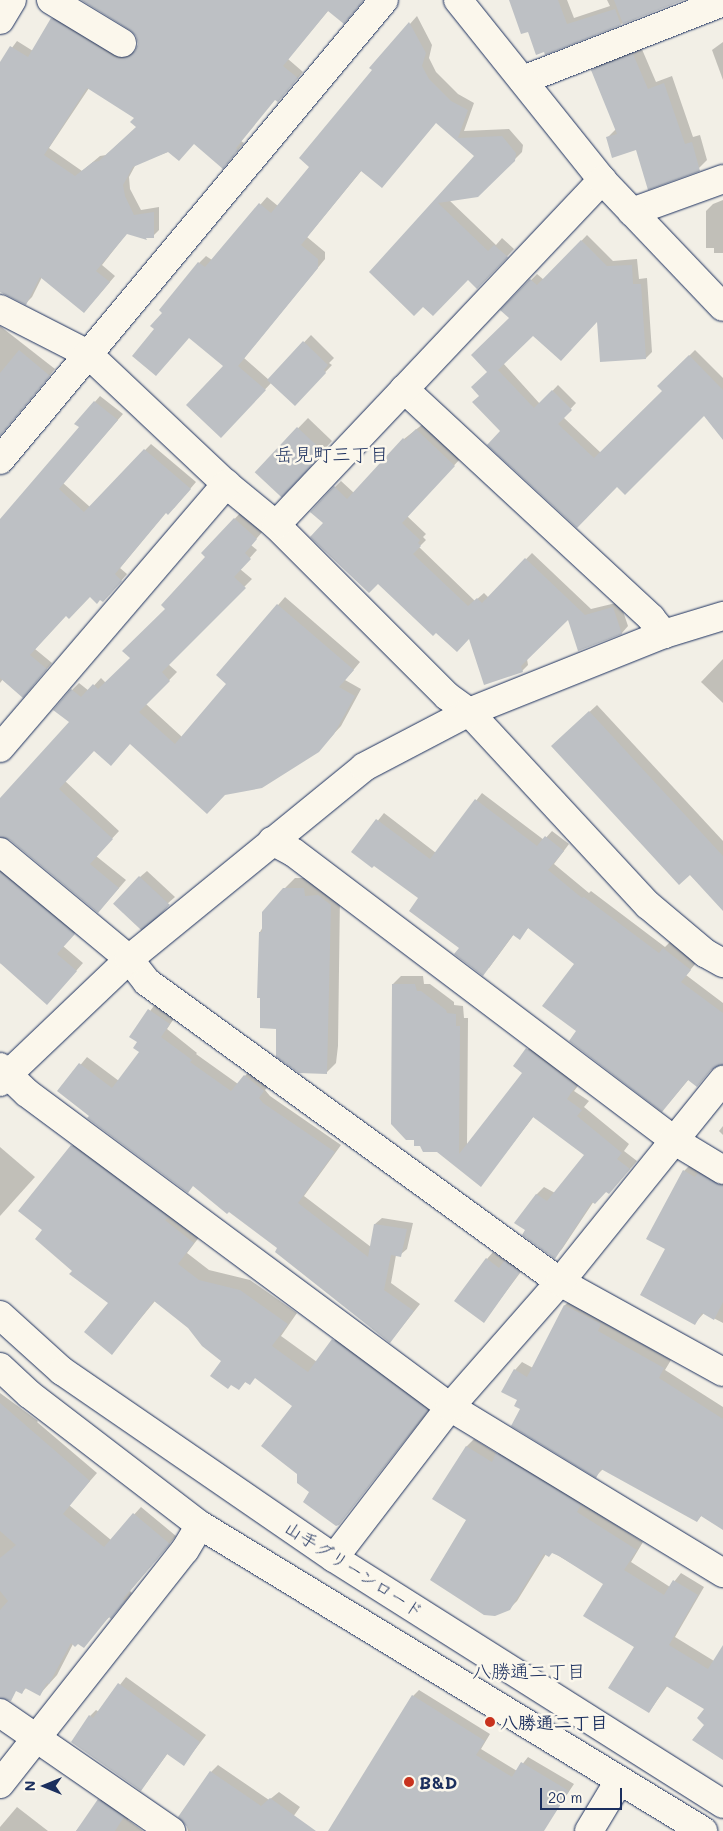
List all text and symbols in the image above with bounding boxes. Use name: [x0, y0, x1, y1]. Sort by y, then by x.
district label: 岳見町三丁目: [275, 443, 389, 465]
street label: 山手グリーンロード: [280, 1516, 428, 1622]
district label: 八勝通二丁目: [472, 1660, 586, 1682]
place label: 八勝通二丁目: [500, 1711, 608, 1733]
marker: 八勝通二丁目: [484, 1716, 496, 1728]
north arrow: [20, 1761, 70, 1811]
place label: B&D: [419, 1771, 458, 1793]
marker: B&D: [403, 1776, 415, 1788]
scale bar: [543, 1778, 626, 1810]
text: N: [20, 1781, 39, 1791]
text: 20 m: [548, 1787, 582, 1807]

